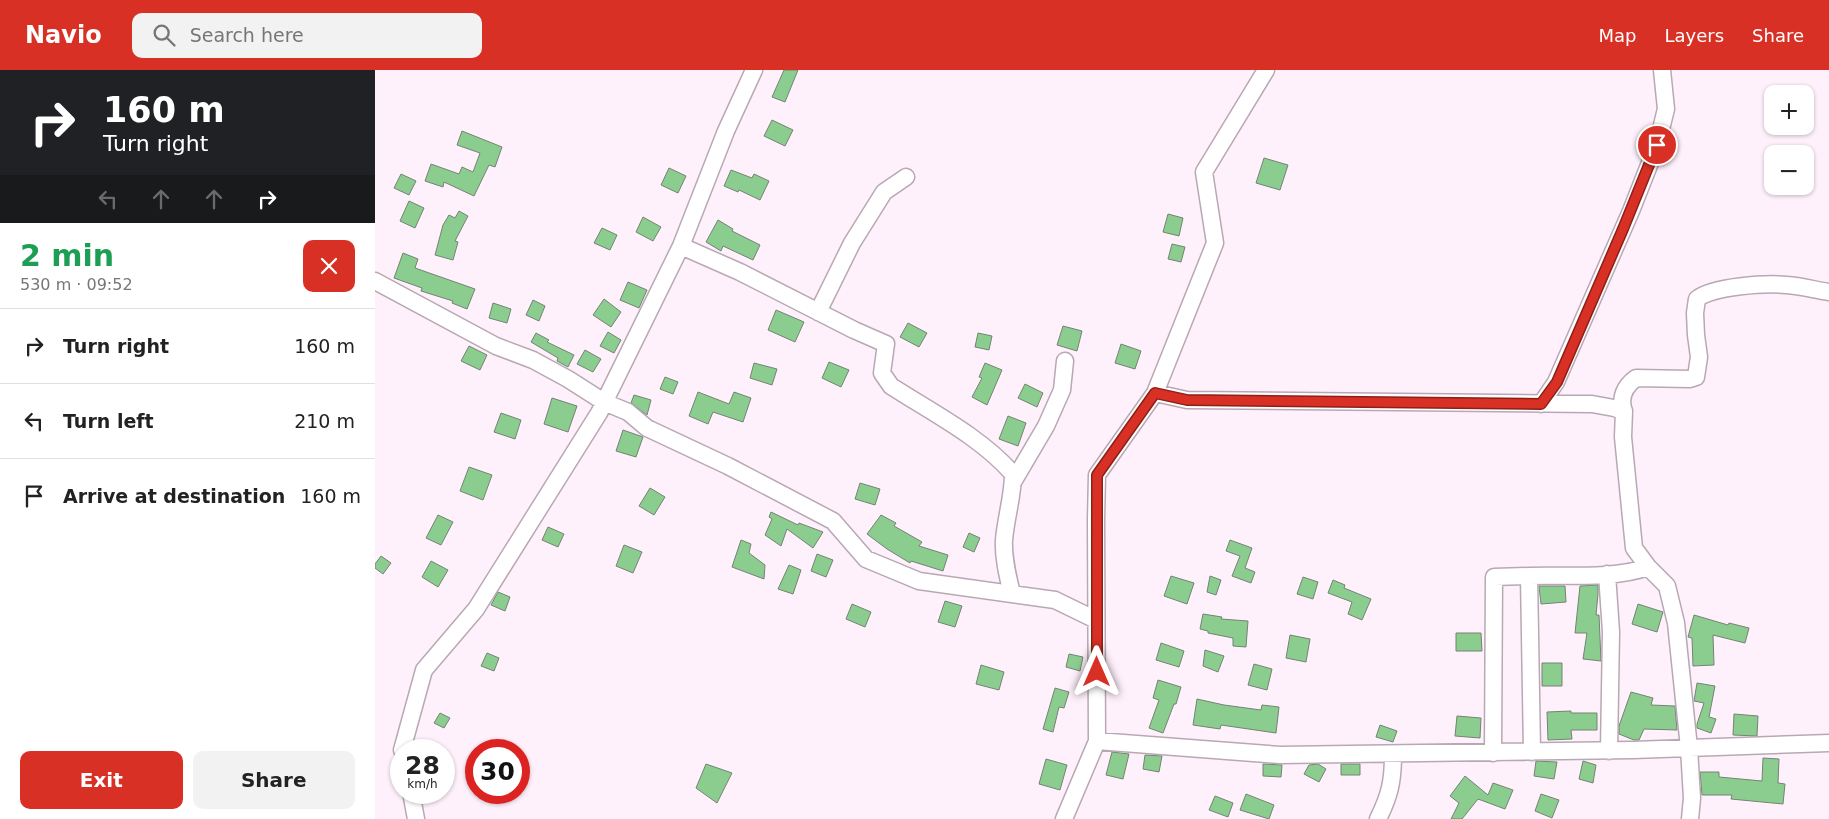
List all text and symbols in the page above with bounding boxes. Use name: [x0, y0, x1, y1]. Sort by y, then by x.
search box: [132, 13, 482, 58]
text: Navio: [25, 21, 102, 49]
icon: search: [150, 21, 178, 49]
text: Search here: [190, 24, 304, 46]
text: Map: [1598, 25, 1636, 46]
text: Layers: [1664, 25, 1724, 46]
text: Share: [1752, 25, 1804, 46]
map controls: [1764, 85, 1814, 195]
button: +: [1764, 85, 1814, 135]
icon: right: [20, 90, 85, 155]
text: 160 m: [103, 90, 225, 130]
pin: [1636, 124, 1678, 166]
text: Turn right: [103, 131, 208, 156]
icon: arrive: [1643, 131, 1671, 159]
button: −: [1764, 145, 1814, 195]
icon: left: [94, 185, 122, 213]
icon: ahead: [147, 185, 175, 213]
icon: ahead: [200, 185, 228, 213]
icon: right: [253, 185, 281, 213]
text: 2 min: [20, 238, 114, 273]
button: close: [303, 240, 355, 292]
text: 530 m · 09:52: [20, 275, 133, 294]
icon: right: [20, 332, 48, 360]
text: Turn right: [63, 335, 169, 357]
text: 160 m: [294, 335, 355, 357]
icon: left: [20, 407, 48, 435]
text: Turn left: [63, 410, 154, 432]
text: 210 m: [294, 410, 355, 432]
icon: arrive: [20, 482, 48, 510]
text: Arrive at destination: [63, 485, 285, 507]
text: 160 m: [300, 485, 361, 507]
position arrow: [1070, 645, 1122, 697]
speed limit sign: 30: [465, 739, 530, 804]
button: Exit: [20, 751, 183, 809]
button: Share: [193, 751, 355, 809]
text: 28: [405, 751, 440, 780]
text: km/h: [407, 777, 438, 791]

